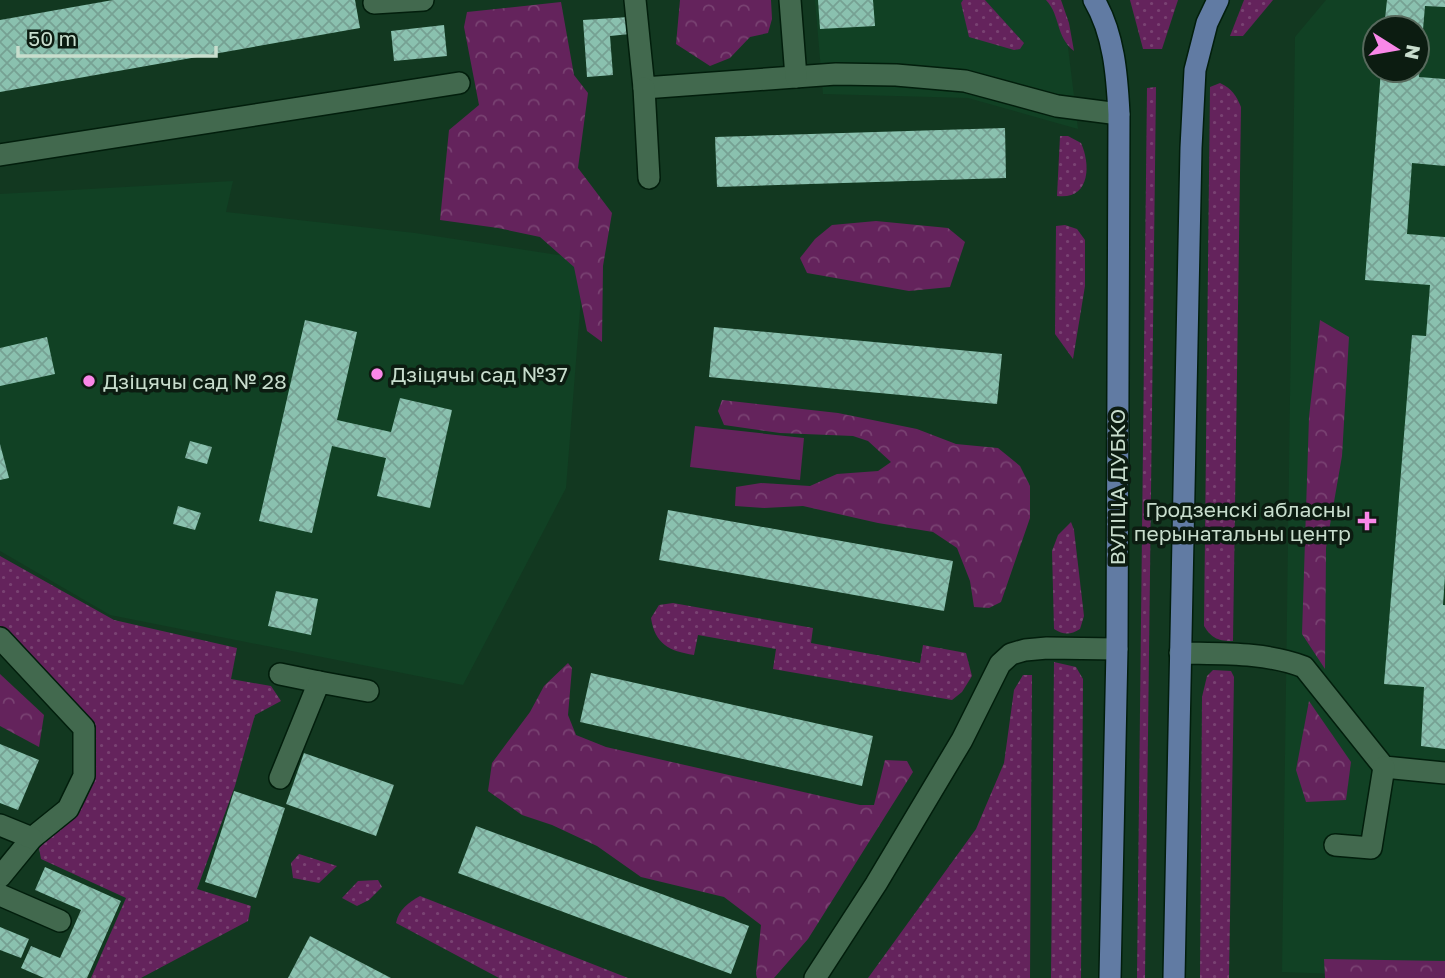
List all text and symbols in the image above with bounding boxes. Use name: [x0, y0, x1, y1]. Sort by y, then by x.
scale bar: [18, 14, 215, 58]
north arrow: [1361, 14, 1431, 84]
text: 50 m: [28, 25, 77, 51]
text: N: [1401, 43, 1426, 62]
place label: Дзіцячы сад №37: [391, 361, 568, 387]
marker: Дзіцячы сад №37: [369, 366, 385, 382]
place label: Дзіцячы сад № 28: [103, 368, 287, 394]
marker: Дзіцячы сад № 28: [81, 373, 97, 389]
street label: ВУЛІЦА ДУБКО: [1104, 409, 1130, 565]
place label: Гродзенскі абласны перынатальны центр: [1134, 496, 1351, 546]
marker: Гродзенскі абласны перынатальны центр: [1357, 511, 1377, 531]

